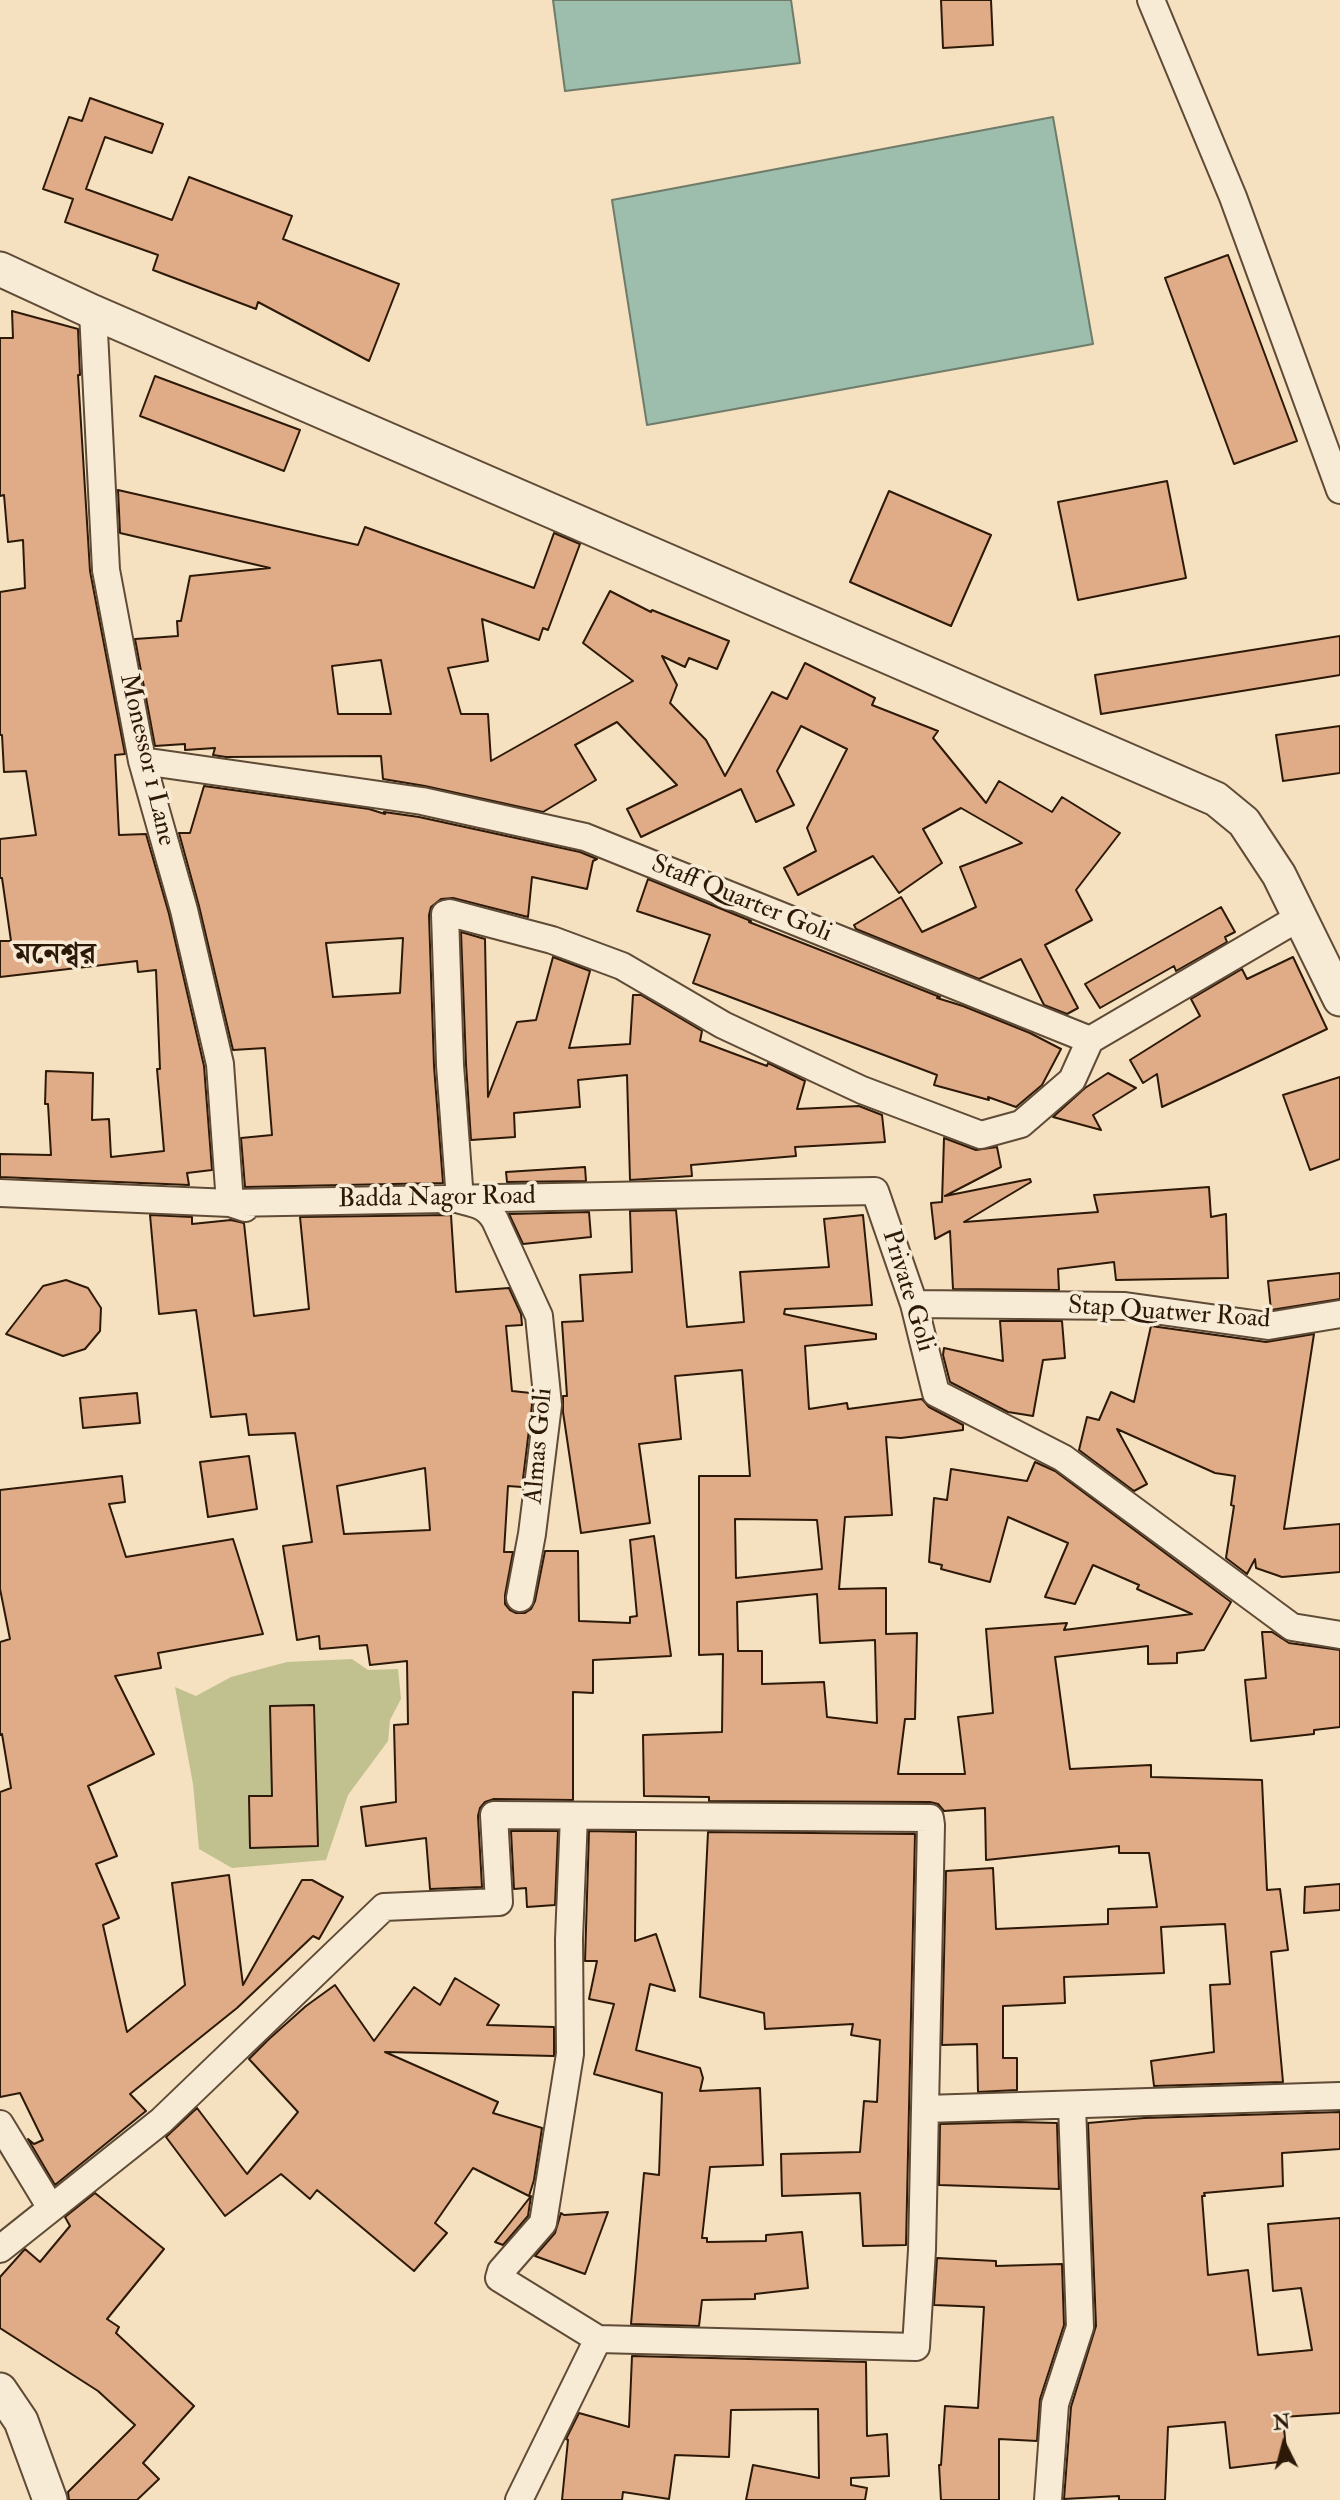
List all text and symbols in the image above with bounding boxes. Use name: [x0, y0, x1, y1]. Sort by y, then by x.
street label: Monessor 1 Lane: [111, 671, 181, 849]
street label: Staff Quarter Goli: [646, 850, 836, 950]
district label: মনেশ্বর: [14, 939, 96, 975]
street label: Badda Nagor Road: [338, 1182, 536, 1216]
street label: Private Goli: [874, 1226, 940, 1356]
street label: Stap Quatwer Road: [1067, 1291, 1271, 1337]
street label: Almas Goli: [519, 1387, 561, 1505]
north arrow: [1249, 2409, 1319, 2479]
text: N: [1272, 2410, 1292, 2436]

